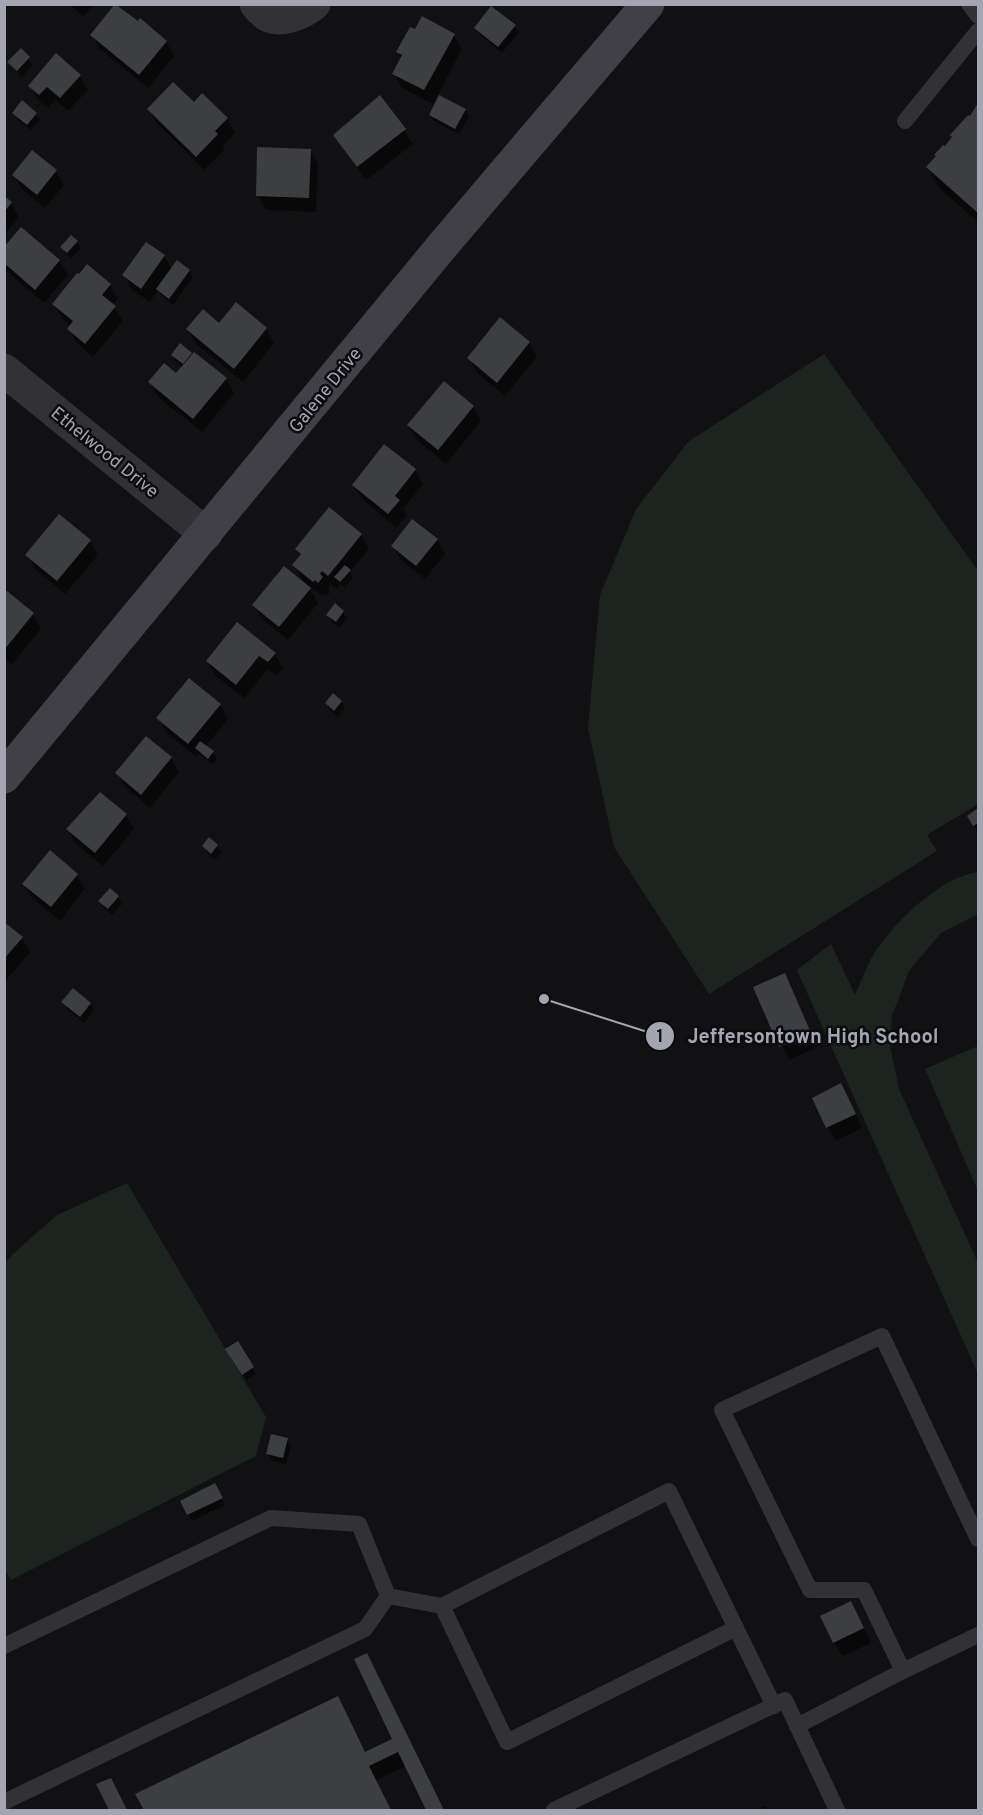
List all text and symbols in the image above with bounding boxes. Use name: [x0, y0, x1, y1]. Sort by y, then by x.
street label: Galene Drive: [285, 344, 368, 438]
street label: Ethelwood Drive: [45, 403, 163, 504]
callout: Jeffersontown High School: [645, 1017, 950, 1055]
text: Jeffersontown High School: [687, 1025, 939, 1051]
text: 1: [656, 1026, 664, 1049]

